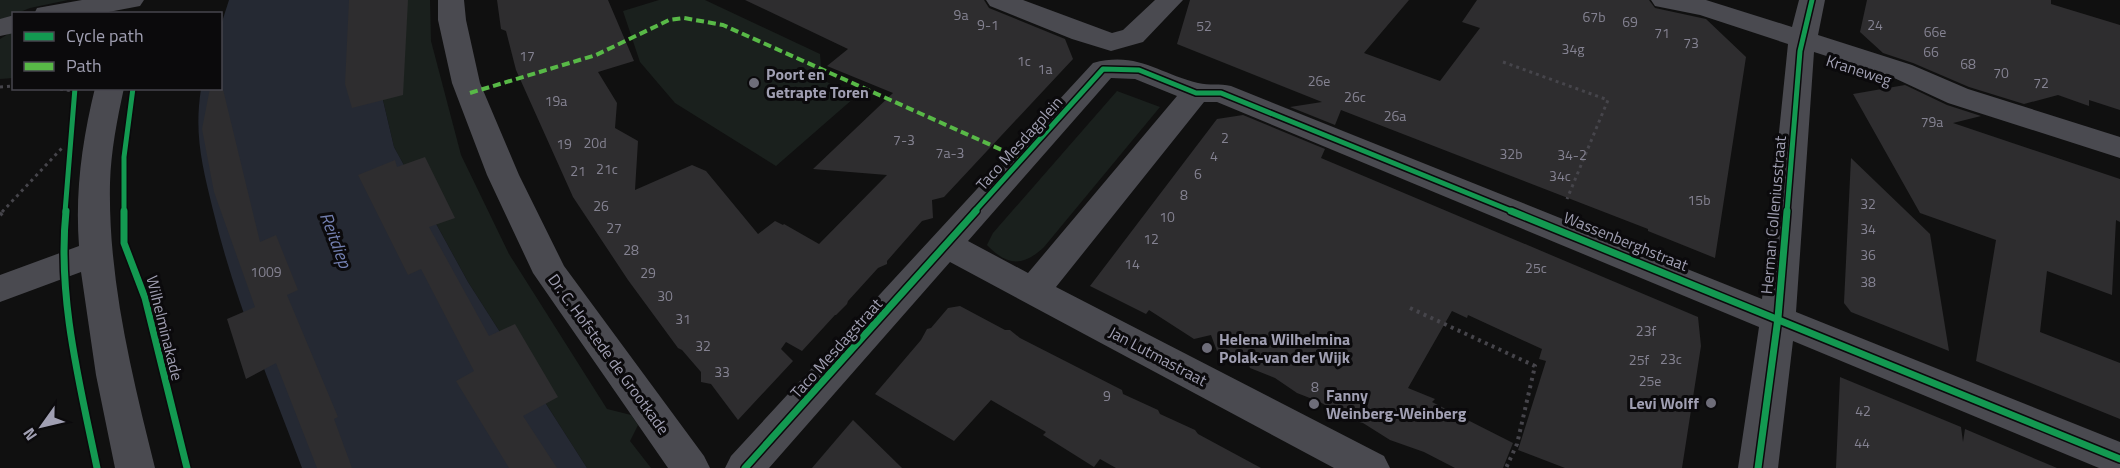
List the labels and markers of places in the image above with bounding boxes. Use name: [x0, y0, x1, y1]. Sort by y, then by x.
place label: Poort en Getrapte Toren: [766, 62, 869, 104]
marker: Poort en Getrapte Toren: [747, 76, 761, 90]
place label: Helena Wilhelmina Polak-van der Wijk: [1219, 327, 1351, 369]
marker: Helena Wilhelmina Polak-van der Wijk: [1200, 341, 1214, 355]
place label: Fanny Weinberg-Weinberg: [1326, 383, 1467, 425]
place label: Levi Wolff: [1629, 391, 1699, 415]
marker: Levi Wolff: [1704, 396, 1718, 410]
marker: Fanny Weinberg-Weinberg: [1307, 397, 1321, 411]

